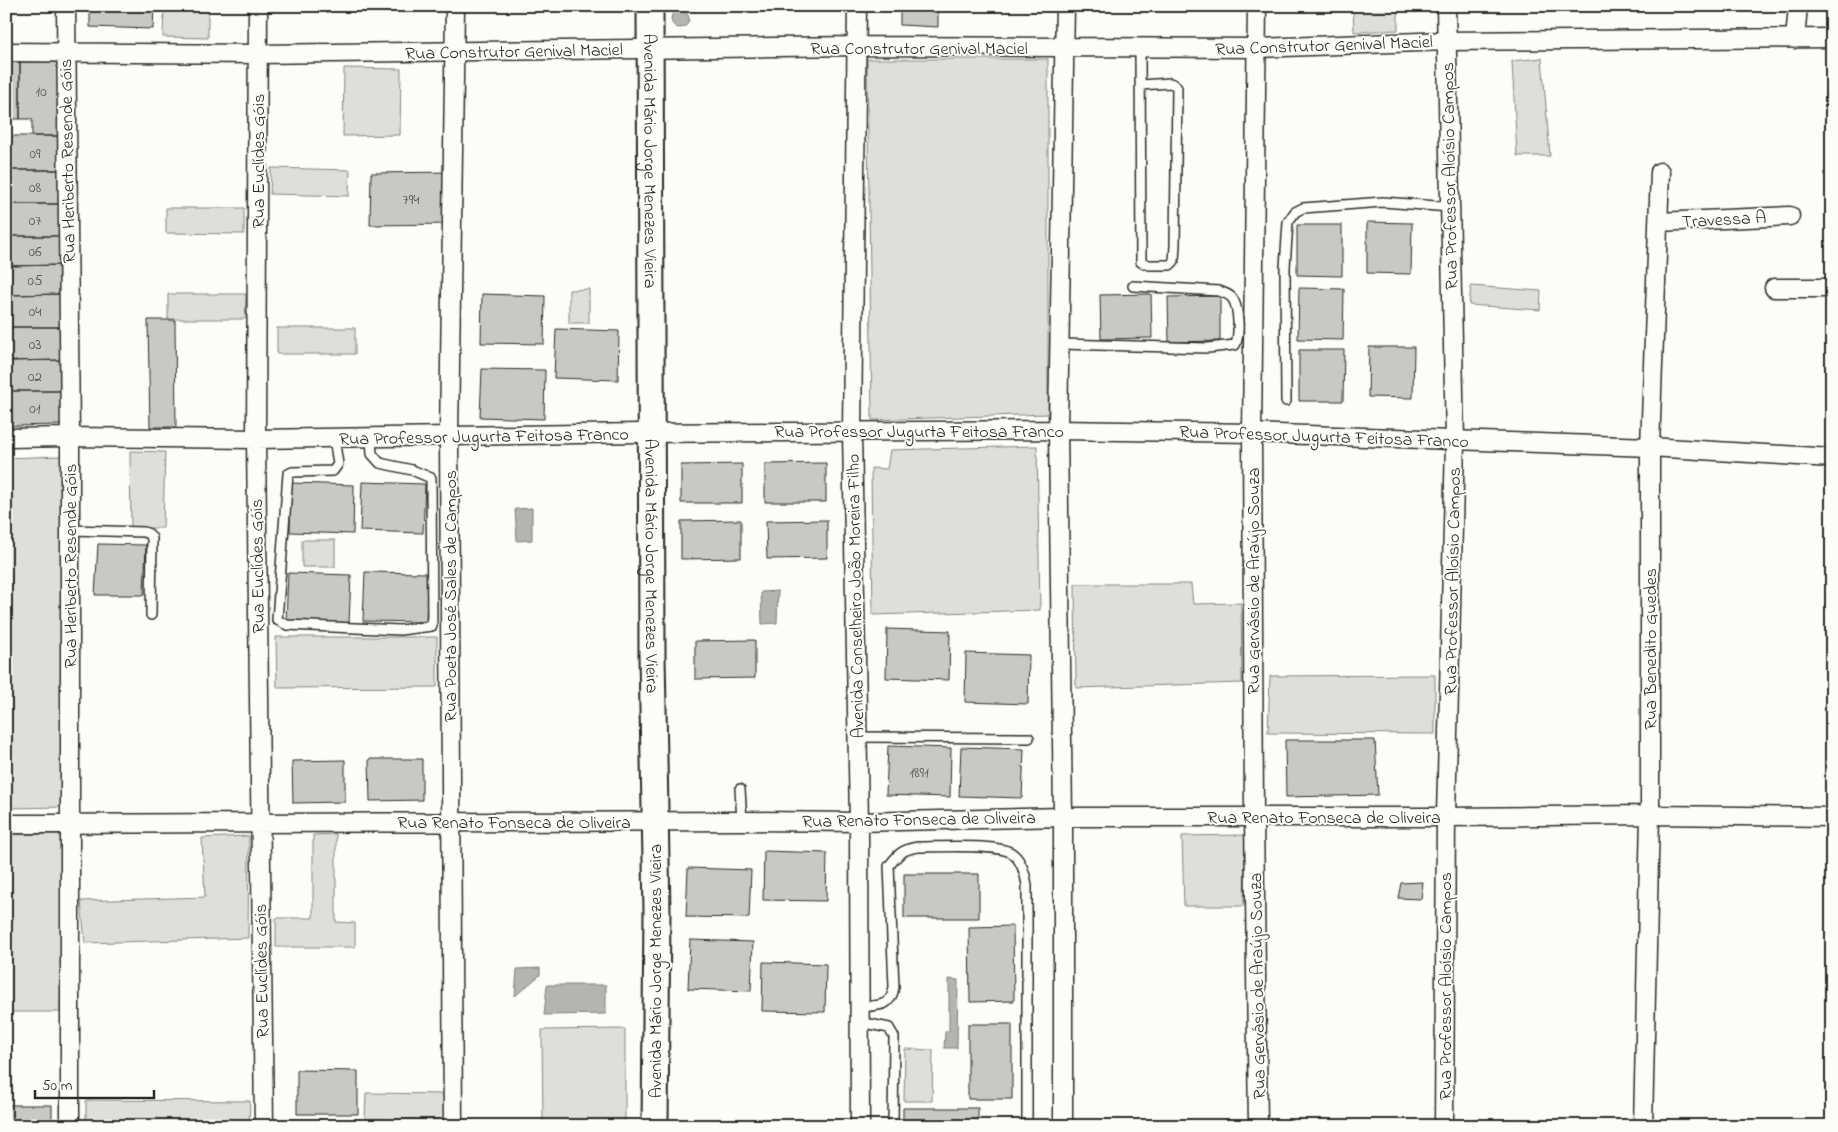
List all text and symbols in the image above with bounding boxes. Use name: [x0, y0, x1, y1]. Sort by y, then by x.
street label: Rua Construtor Genival Maciel: [1215, 30, 1433, 64]
street label: Avenida Mário Jorge Menezes Vieira: [634, 34, 662, 289]
street label: Rua Construtor Genival Maciel: [810, 37, 1028, 63]
street label: Rua Construtor Genival Maciel: [405, 38, 623, 68]
street label: Rua Heriberto Resende Góis: [54, 58, 84, 264]
street label: Rua Professor Aloísio Campos: [1436, 62, 1466, 290]
house number: 10: [35, 81, 47, 103]
street label: Rua Euclídes Góis: [247, 94, 273, 228]
house number: 09: [30, 143, 41, 165]
house number: 08: [29, 177, 41, 199]
house number: 794: [403, 189, 419, 211]
street label: Travessa A: [1681, 206, 1767, 236]
house number: 07: [29, 210, 41, 232]
house number: 06: [28, 241, 42, 263]
house number: 05: [27, 270, 43, 292]
house number: 04: [29, 301, 41, 323]
house number: 03: [29, 334, 41, 356]
house number: 02: [28, 366, 43, 388]
house number: 01: [29, 398, 41, 420]
street label: Rua Professor Jugurta Feitosa Franco: [774, 420, 1064, 447]
street label: Rua Professor Jugurta Feitosa Franco: [1179, 420, 1469, 457]
street label: Rua Professor Jugurta Feitosa Franco: [339, 422, 629, 455]
street label: Avenida Mário Jorge Menezes Vieira: [636, 439, 664, 694]
street label: Avenida Conselheiro João Moreira Filho: [842, 453, 872, 739]
street label: Rua Heriberto Resende Góis: [59, 464, 85, 668]
street label: Rua Professor Aloísio Campos: [1439, 467, 1469, 695]
street label: Rua Gervásio de Araújo Souza: [1242, 468, 1268, 694]
street label: Rua Poeta José Sales de Campos: [439, 470, 465, 722]
street label: Rua Euclídes Góis: [245, 498, 273, 634]
street label: Rua Benedito Guedes: [1639, 568, 1665, 730]
house number: 1891: [909, 762, 929, 784]
street label: Rua Renato Fonseca de Oliveira: [802, 806, 1036, 836]
street label: Rua Renato Fonseca de Oliveira: [1207, 806, 1441, 832]
street label: Rua Renato Fonseca de Oliveira: [397, 811, 631, 837]
street label: Avenida Mário Jorge Menezes Vieira: [644, 844, 671, 1098]
street label: Rua Gervásio de Araújo Souza: [1244, 872, 1274, 1100]
street label: Rua Professor Aloísio Campos: [1434, 872, 1460, 1100]
street label: Rua Euclídes Góis: [249, 903, 277, 1039]
scale bar: [35, 1067, 154, 1099]
text: 50 m: [42, 1075, 73, 1097]

